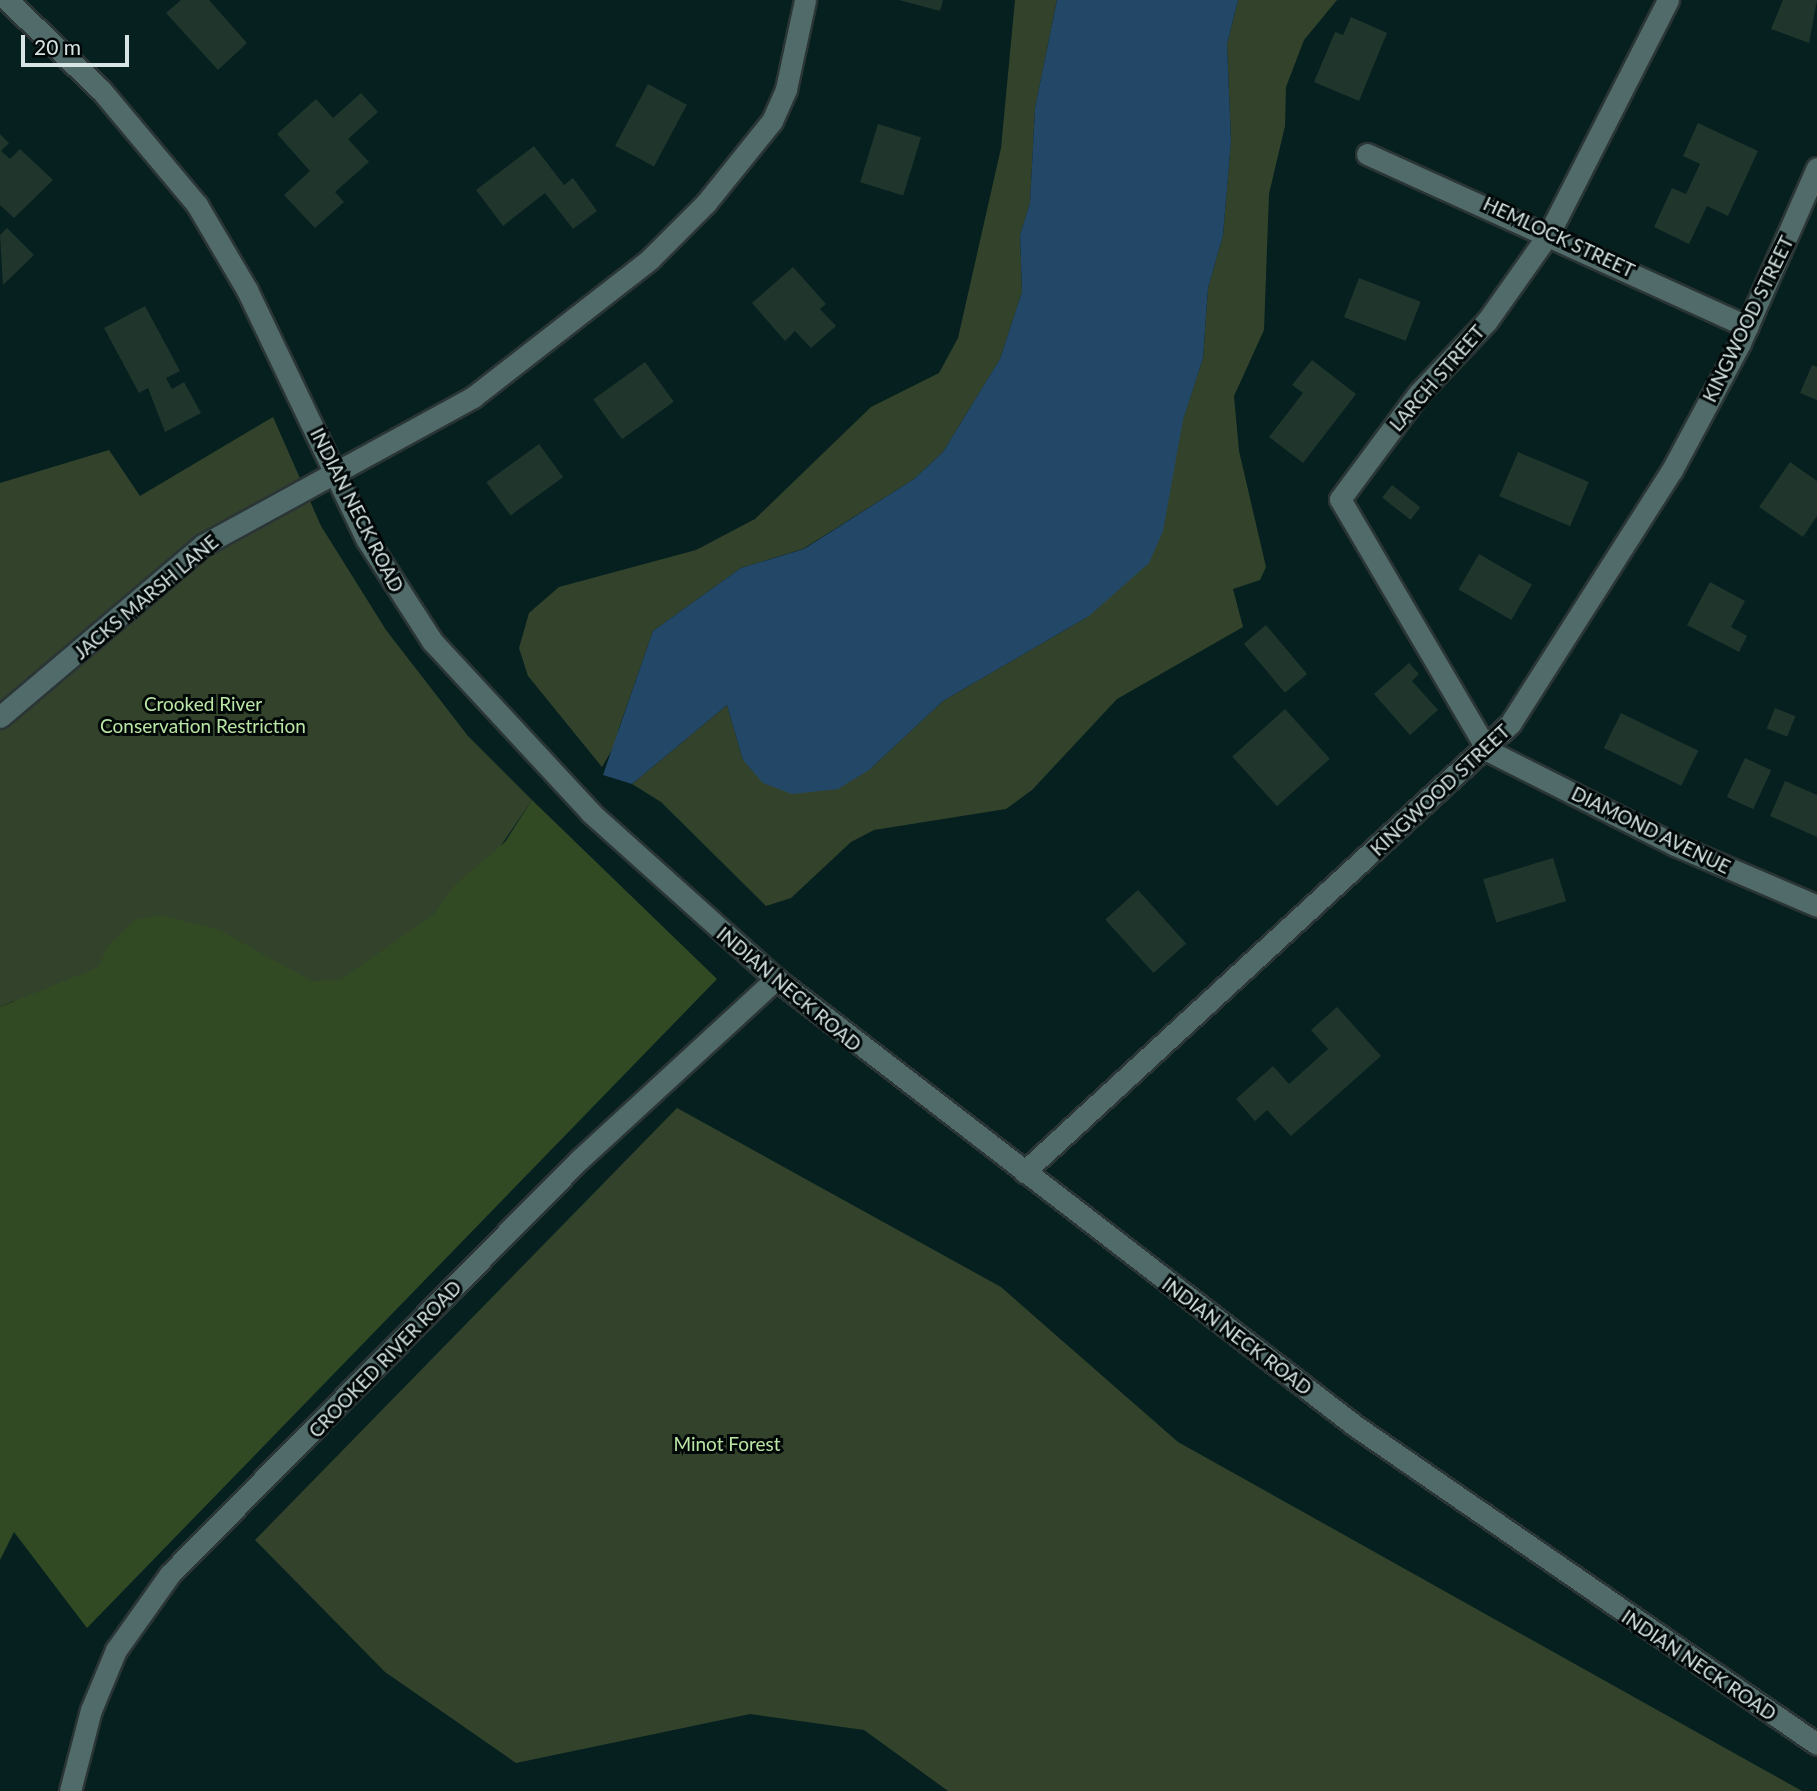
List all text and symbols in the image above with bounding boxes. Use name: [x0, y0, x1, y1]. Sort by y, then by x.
scale bar: [24, 21, 133, 65]
text: 20 m: [34, 34, 81, 59]
street label: HEMLOCK STREET: [1480, 192, 1638, 282]
street label: KINGWOOD STREET: [1698, 232, 1798, 406]
street label: LARCH STREET: [1385, 320, 1489, 436]
street label: INDIAN NECK ROAD: [306, 424, 408, 596]
street label: JACKS MARSH LANE: [69, 530, 223, 664]
park label: Crooked River Conservation Restriction: [100, 693, 306, 737]
street label: KINGWOOD STREET: [1366, 720, 1514, 860]
street label: DIAMOND AVENUE: [1568, 782, 1734, 878]
street label: INDIAN NECK ROAD: [712, 922, 866, 1056]
street label: INDIAN NECK ROAD: [1158, 1272, 1316, 1400]
street label: CROOKED RIVER ROAD: [304, 1276, 466, 1442]
park label: Minot Forest: [673, 1433, 781, 1455]
street label: INDIAN NECK ROAD: [1618, 1605, 1780, 1725]

